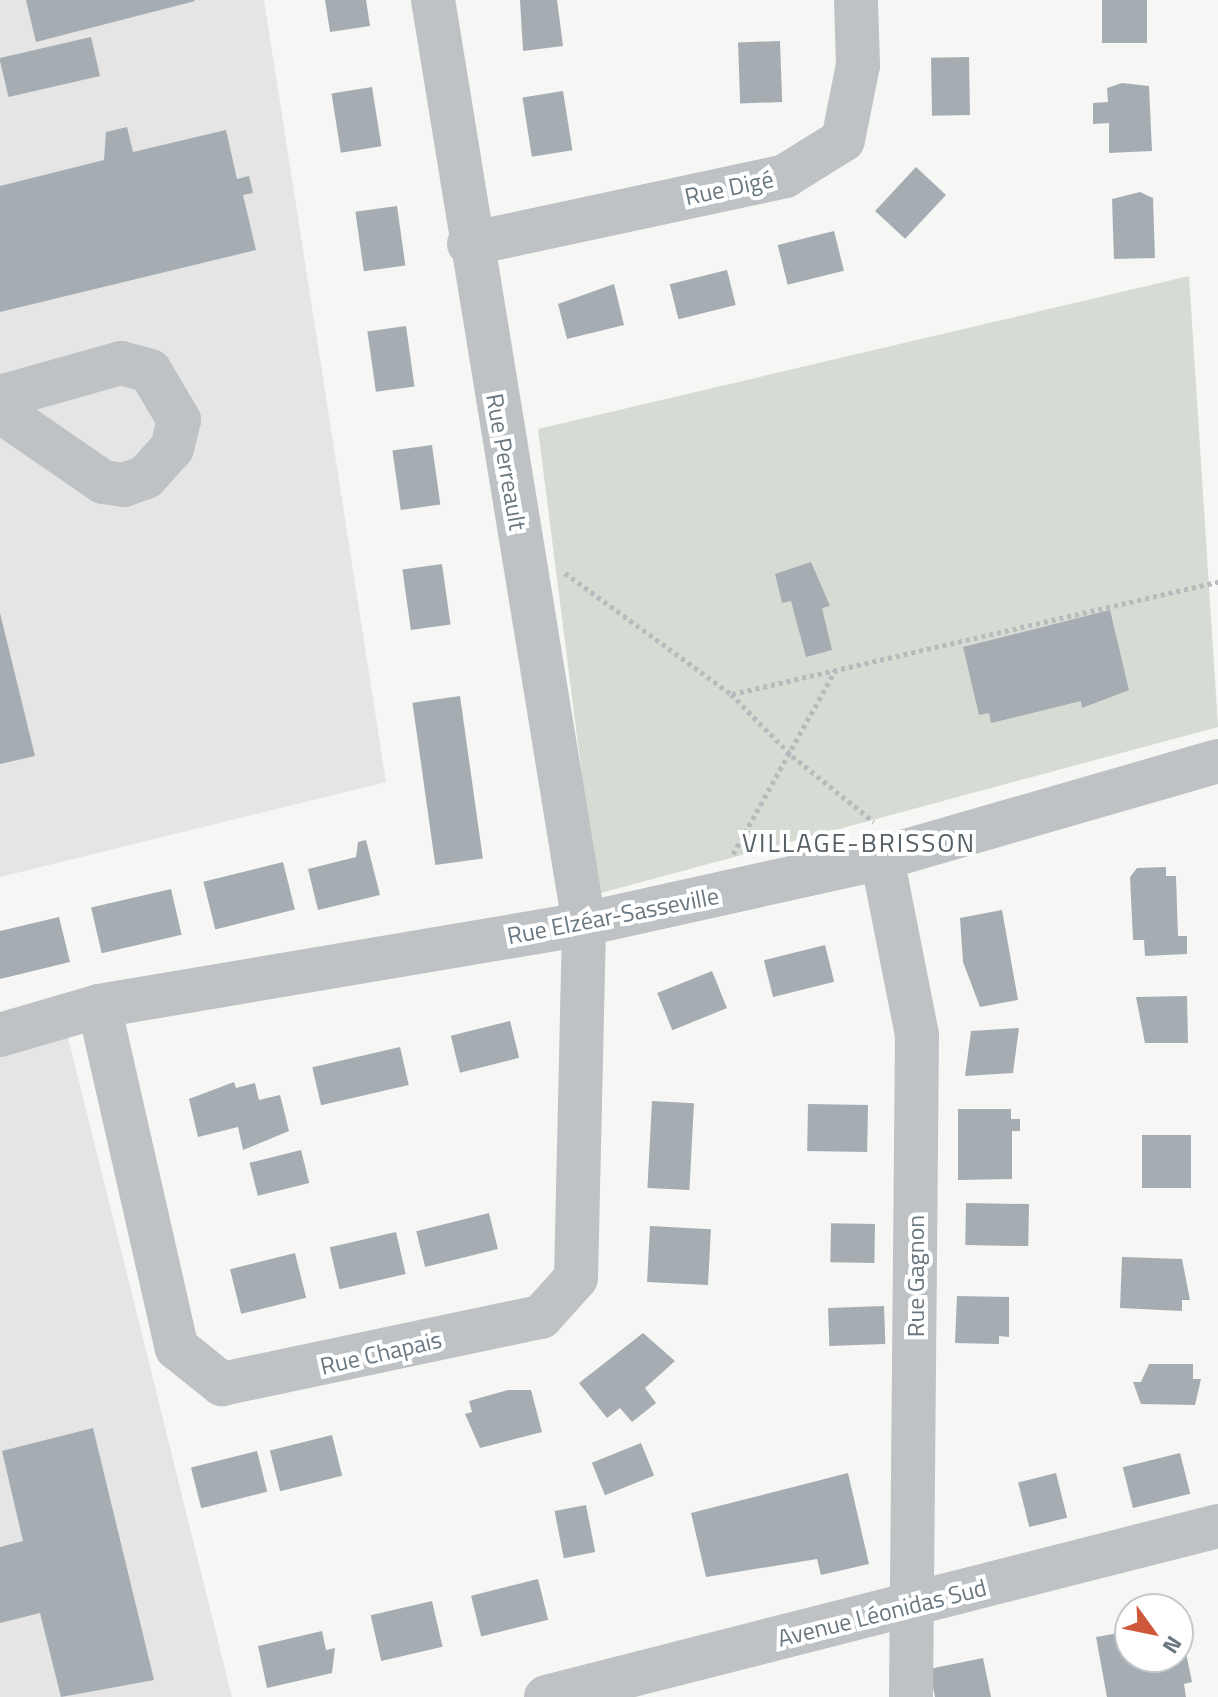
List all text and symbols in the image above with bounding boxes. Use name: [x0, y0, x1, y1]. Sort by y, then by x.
street label: Rue Digé: [682, 165, 776, 211]
street label: Rue Perreault: [480, 391, 532, 533]
district label: VILLAGE-BRISSON: [742, 827, 976, 859]
street label: Rue Elzéar-Sasseville: [505, 881, 721, 951]
street label: Rue Gagnon: [902, 1215, 930, 1337]
street label: Rue Chapais: [317, 1325, 445, 1381]
street label: Avenue Léonidas Sud: [775, 1573, 989, 1653]
north arrow: [1114, 1593, 1194, 1673]
text: N: [1154, 1629, 1191, 1661]

